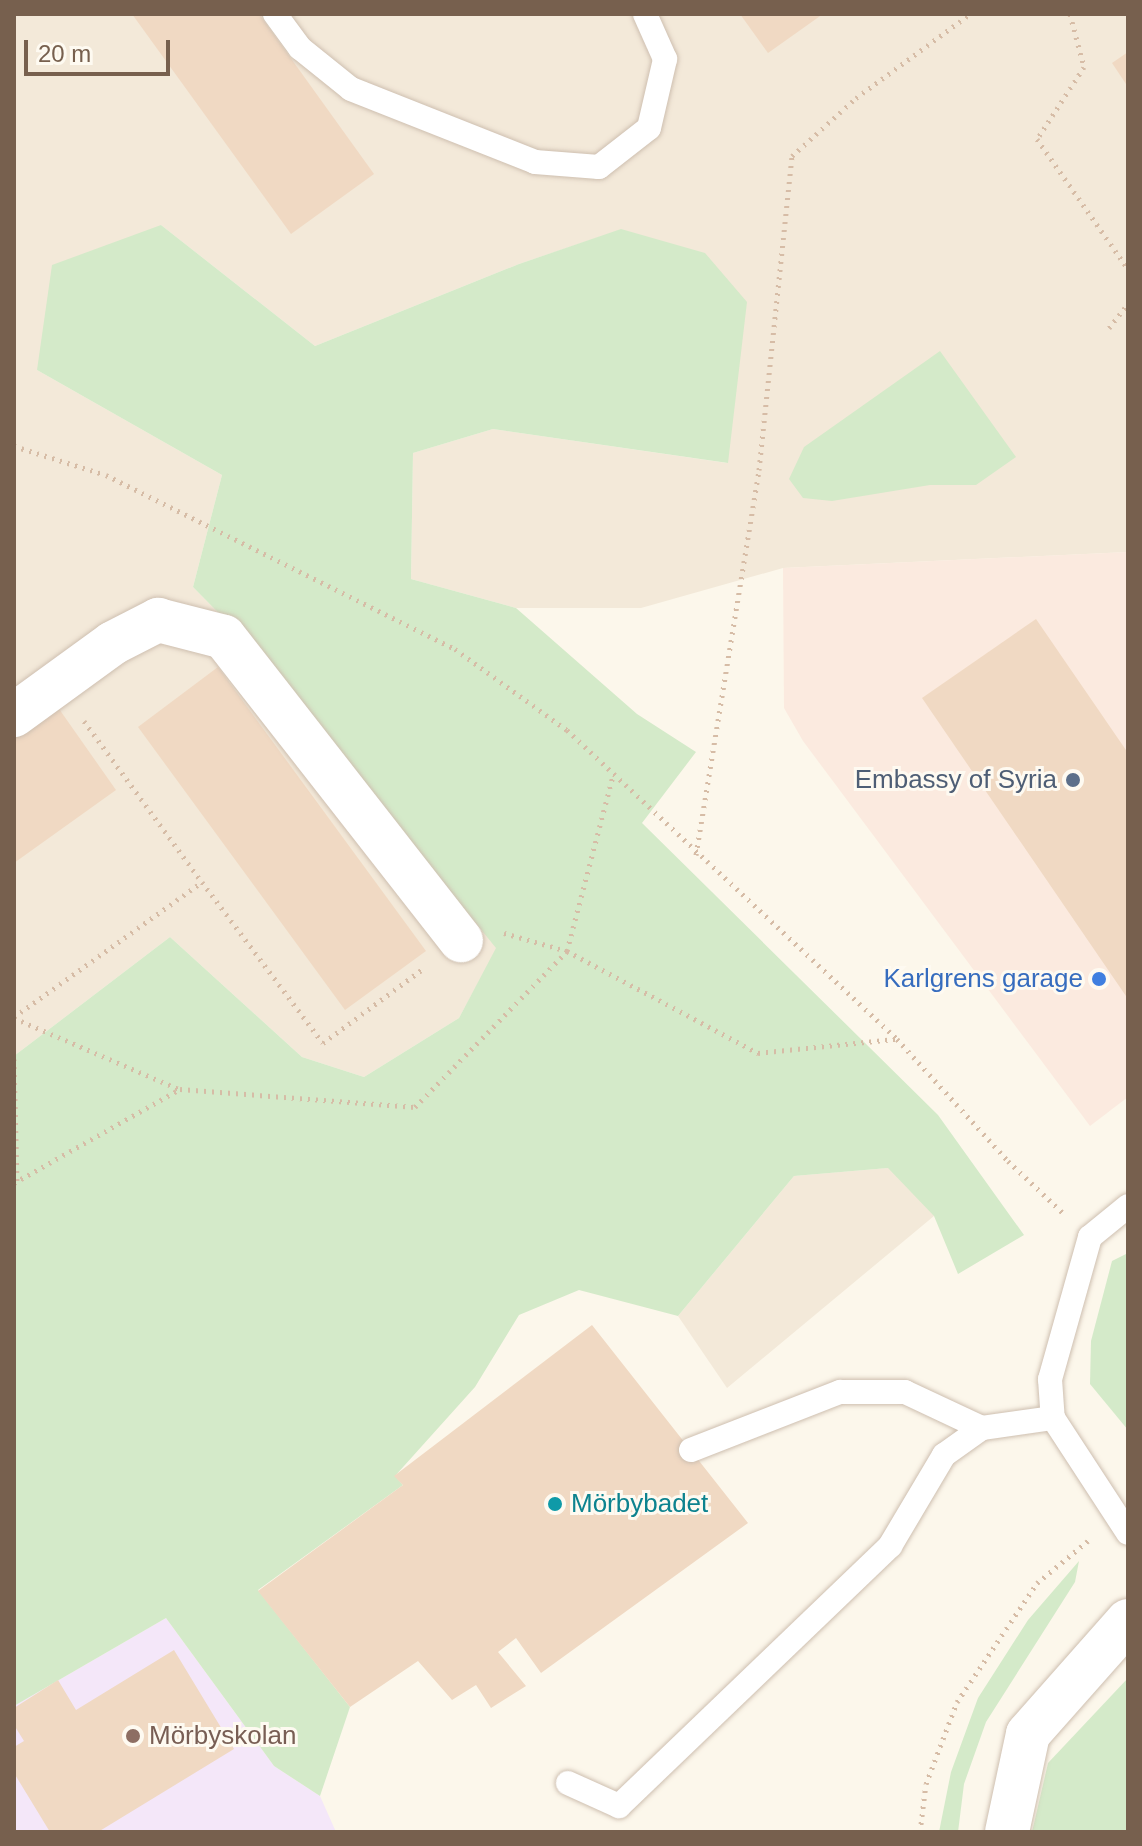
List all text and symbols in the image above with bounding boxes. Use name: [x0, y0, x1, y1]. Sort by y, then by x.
scale bar: [28, 24, 174, 74]
text: 20 m: [38, 40, 91, 67]
place label: Embassy of Syria: [855, 764, 1057, 796]
marker: Embassy of Syria: [1064, 771, 1082, 789]
place label: Karlgrens garage: [884, 963, 1083, 995]
marker: Karlgrens garage: [1090, 970, 1108, 988]
place label: Mörbybadet: [571, 1488, 708, 1520]
marker: Mörbybadet: [546, 1495, 564, 1513]
place label: Mörbyskolan: [149, 1720, 296, 1752]
marker: Mörbyskolan: [124, 1727, 142, 1745]

